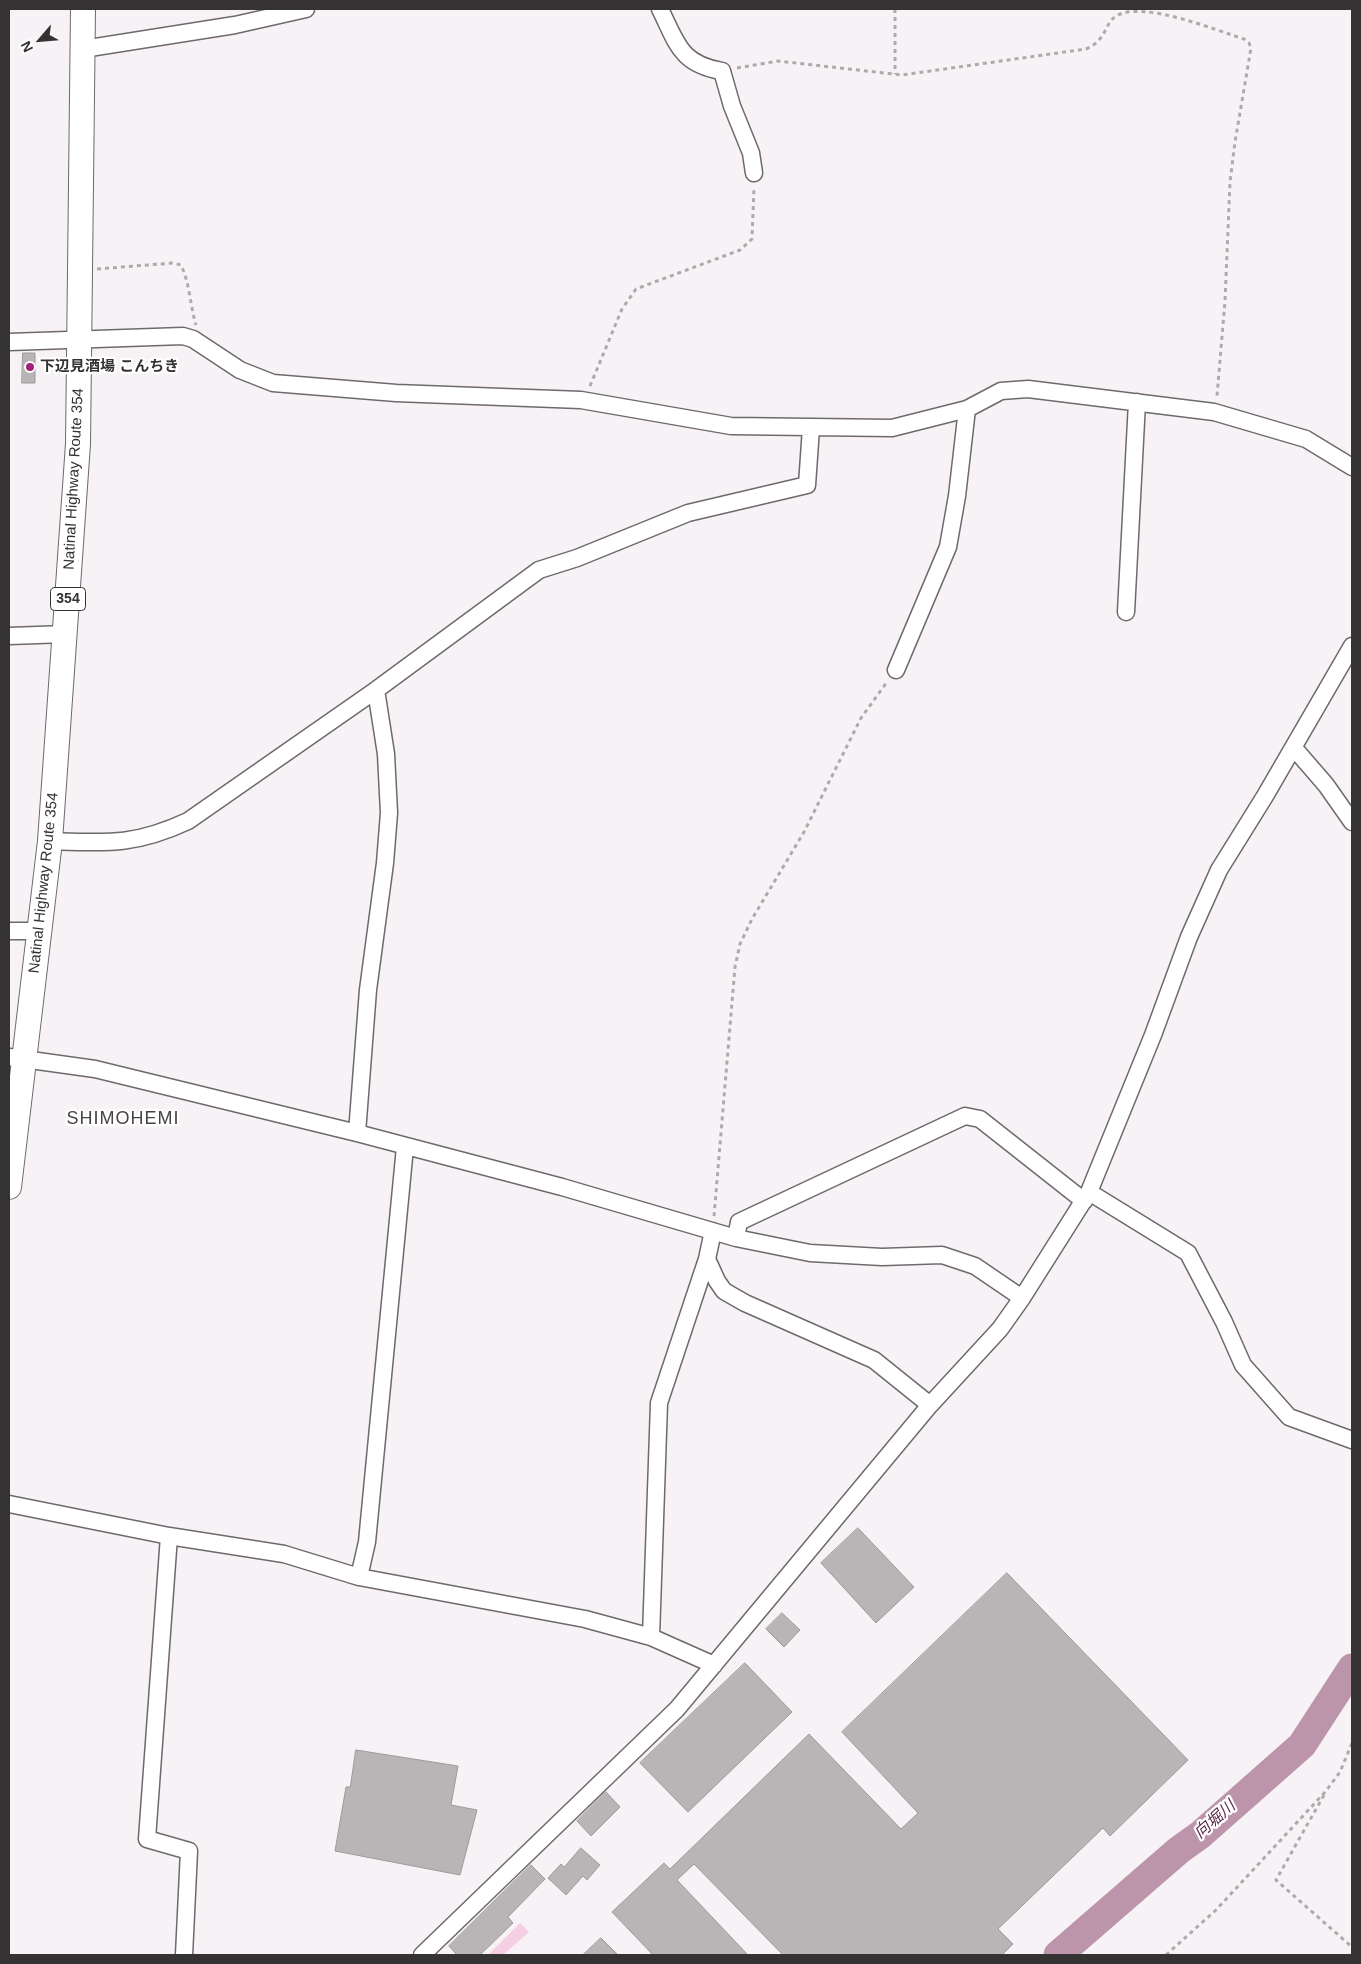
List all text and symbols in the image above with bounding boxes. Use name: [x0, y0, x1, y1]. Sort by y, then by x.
north arrow: [15, 15, 65, 65]
text: N: [17, 39, 36, 55]
place label: 下辺見酒場 こんちき: [40, 358, 179, 376]
marker: 下辺見酒場 こんちき: [24, 361, 36, 373]
street label: Natinal Highway Route 354: [60, 388, 88, 570]
road number: 354: [50, 588, 86, 610]
street label: Natinal Highway Route 354: [26, 792, 62, 974]
district label: SHIMOHEMI: [65, 1108, 181, 1130]
water label: 向堀川: [1191, 1797, 1239, 1843]

